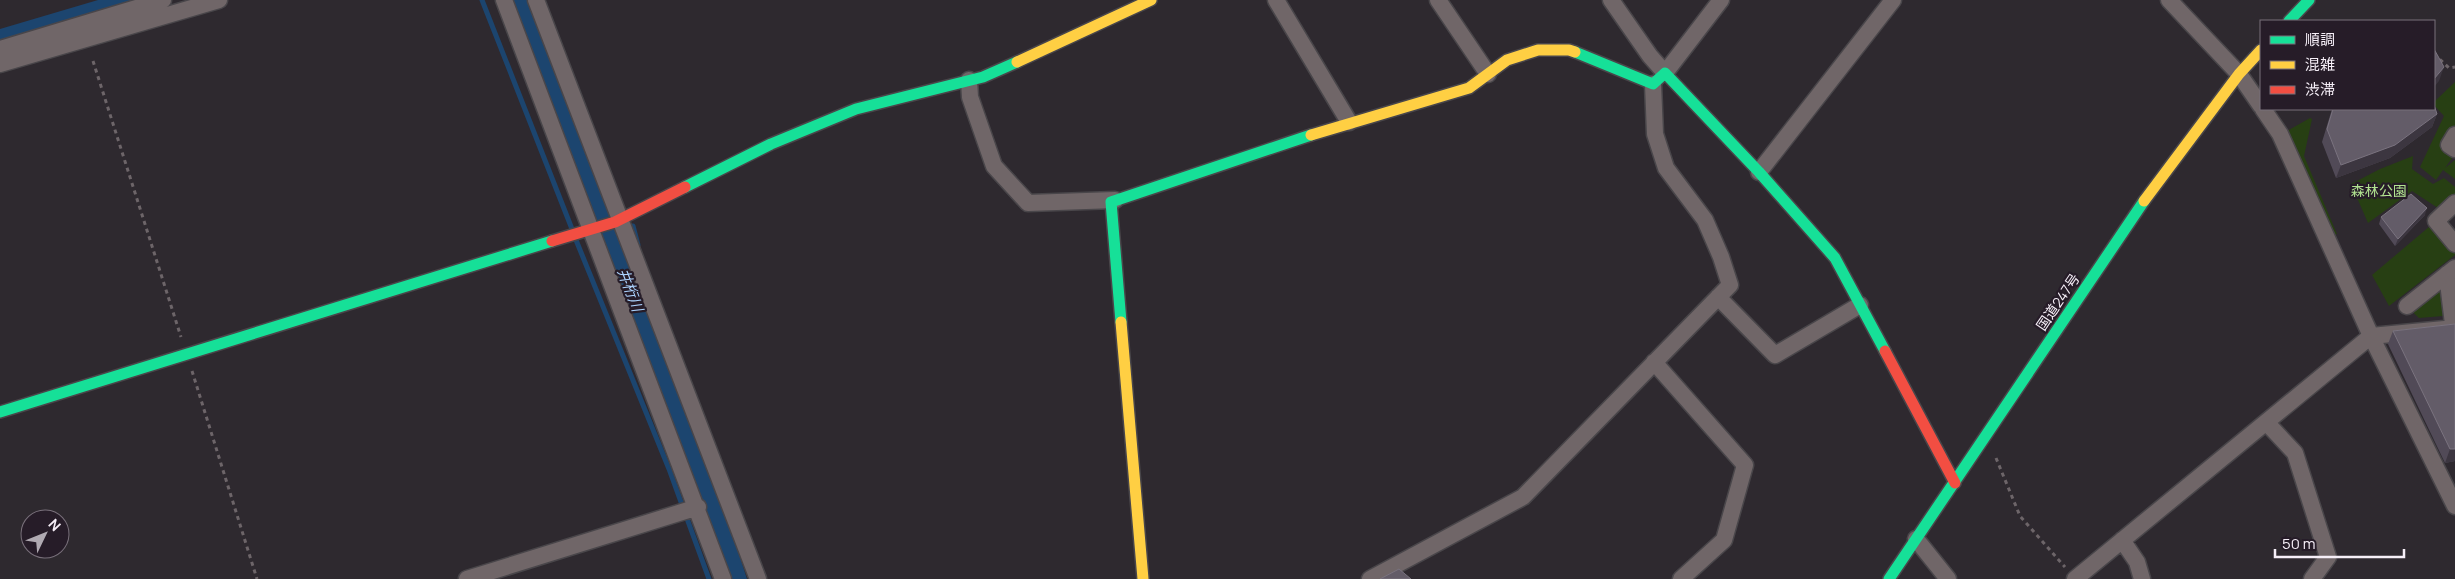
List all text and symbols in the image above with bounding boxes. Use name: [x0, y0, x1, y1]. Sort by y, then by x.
legend: [2260, 20, 2435, 110]
text: 順調: [2305, 29, 2335, 50]
text: 混雑: [2305, 54, 2335, 75]
text: 渋滞: [2305, 79, 2335, 100]
park label: 森林公園: [2351, 181, 2407, 200]
water label: 井桁川: [613, 265, 649, 316]
street label: 国道247号: [2032, 269, 2084, 334]
north arrow: [20, 509, 70, 559]
text: N: [44, 515, 65, 535]
scale bar: [2275, 526, 2404, 558]
text: 50 m: [2282, 533, 2316, 554]

